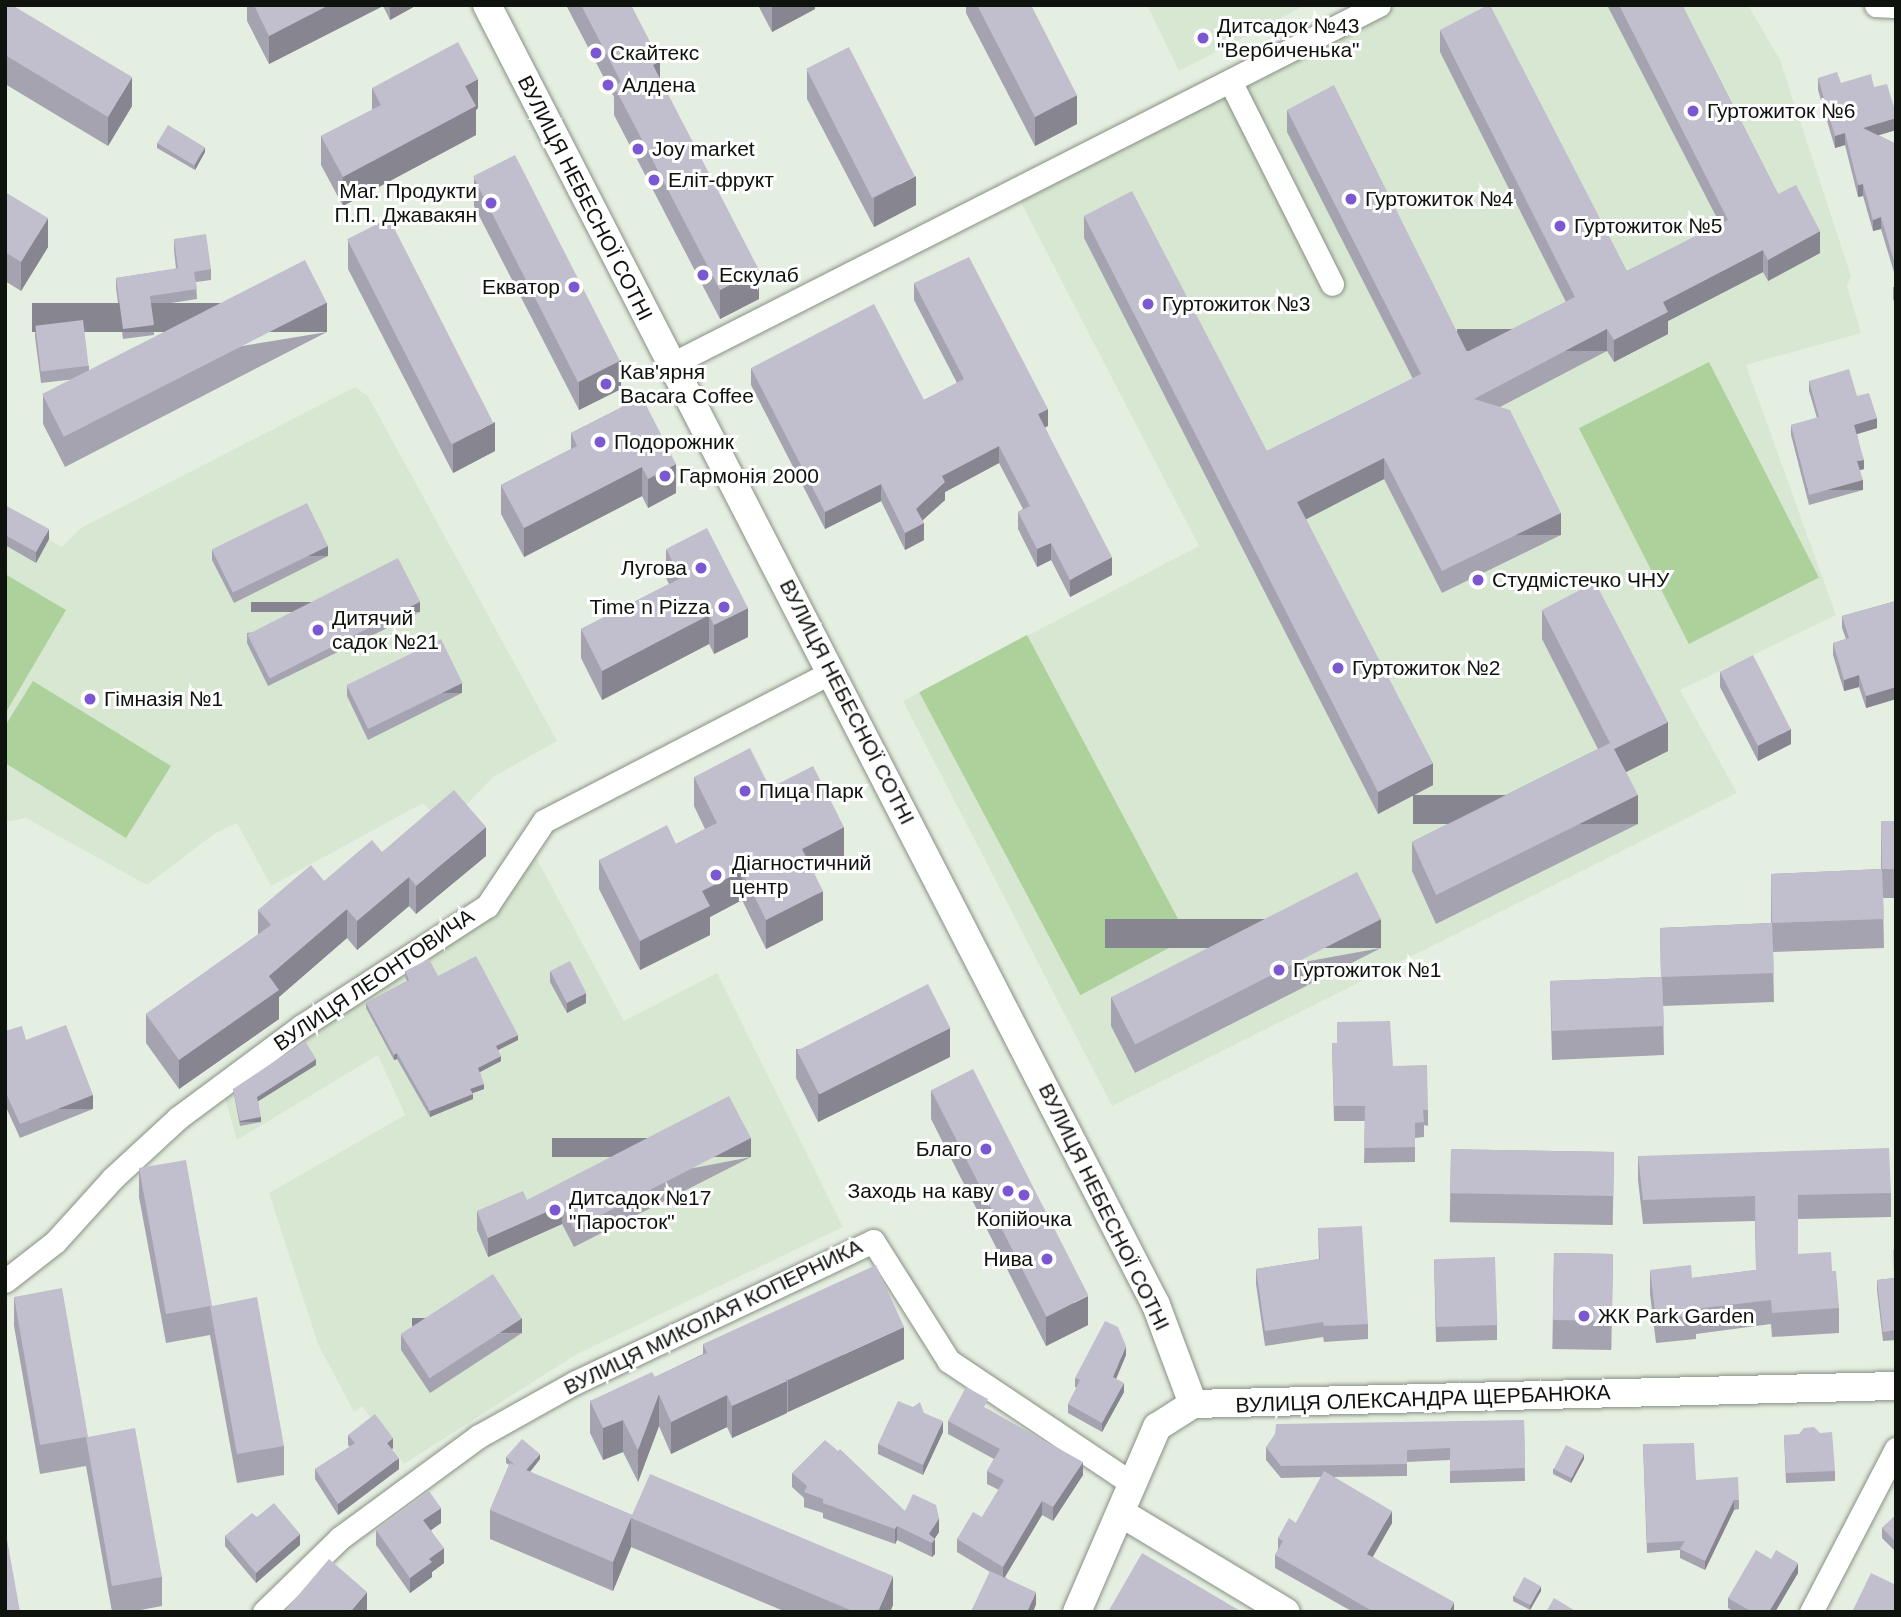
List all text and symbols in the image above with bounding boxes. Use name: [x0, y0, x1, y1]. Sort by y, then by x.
place label: Дитсадок №43 "Вербиченька": [1217, 13, 1360, 63]
marker: Дитсадок №43 "Вербиченька": [1195, 30, 1211, 46]
place label: Скайтекс: [610, 40, 699, 66]
marker: Скайтекс: [588, 45, 604, 61]
street label: ВУЛИЦЯ НЕБЕСНОЇ СОТНІ: [512, 71, 658, 325]
place label: Алдена: [622, 72, 695, 98]
marker: Алдена: [600, 77, 616, 93]
place label: Гуртожиток №6: [1707, 98, 1855, 124]
marker: Гуртожиток №6: [1685, 103, 1701, 119]
place label: Joy market: [652, 136, 755, 162]
marker: Joy market: [630, 141, 646, 157]
place label: Еліт-фрукт: [668, 167, 774, 193]
marker: Еліт-фрукт: [646, 172, 662, 188]
place label: Маг. Продукти П.П. Джавакян: [335, 178, 477, 228]
place label: Гуртожиток №4: [1365, 186, 1513, 212]
marker: Гуртожиток №4: [1343, 191, 1359, 207]
marker: Маг. Продукти П.П. Джавакян: [483, 195, 499, 211]
place label: Гуртожиток №5: [1574, 213, 1722, 239]
marker: Гуртожиток №5: [1552, 218, 1568, 234]
place label: Ескулаб: [719, 262, 799, 288]
marker: Ескулаб: [693, 265, 713, 285]
place label: Екватор: [482, 274, 560, 300]
marker: Екватор: [566, 279, 582, 295]
place label: Гуртожиток №3: [1162, 291, 1310, 317]
marker: Гуртожиток №3: [1140, 296, 1156, 312]
place label: Кав'ярня Bacara Coffee: [620, 359, 754, 409]
marker: Кав'ярня Bacara Coffee: [598, 376, 614, 392]
place label: Подорожник: [614, 429, 734, 455]
marker: Подорожник: [592, 434, 608, 450]
place label: Гармонія 2000: [679, 463, 819, 489]
marker: Гармонія 2000: [657, 468, 673, 484]
place label: Лугова: [621, 555, 687, 581]
marker: Лугова: [693, 560, 709, 576]
place label: Студмістечко ЧНУ: [1492, 567, 1669, 593]
marker: Студмістечко ЧНУ: [1470, 572, 1486, 588]
street label: ВУЛИЦЯ НЕБЕСНОЇ СОТНІ: [774, 575, 920, 829]
place label: Time n Pizza: [589, 594, 710, 620]
marker: Time n Pizza: [716, 599, 732, 615]
place label: Дитячий садок №21: [332, 605, 439, 655]
marker: Дитячий садок №21: [310, 622, 326, 638]
place label: Гуртожиток №2: [1352, 655, 1500, 681]
marker: Гуртожиток №2: [1330, 660, 1346, 676]
place label: Гімназія №1: [104, 686, 223, 712]
marker: Гімназія №1: [82, 691, 98, 707]
place label: Пица Парк: [759, 778, 863, 804]
marker: Пица Парк: [737, 783, 753, 799]
place label: Діагностичний центр: [732, 850, 871, 900]
marker: Діагностичний центр: [706, 865, 726, 885]
street label: ВУЛИЦЯ ЛЕОНТОВИЧА: [269, 904, 479, 1056]
place label: Гуртожиток №1: [1293, 957, 1441, 983]
marker: Гуртожиток №1: [1271, 962, 1287, 978]
street label: ВУЛИЦЯ НЕБЕСНОЇ СОТНІ: [1033, 1079, 1175, 1335]
place label: Благо: [916, 1136, 972, 1162]
marker: Благо: [978, 1141, 994, 1157]
place label: Заходь на каву: [847, 1178, 994, 1204]
marker: Заходь на каву: [1000, 1183, 1016, 1199]
place label: Дитсадок №17 "Паросток": [569, 1185, 711, 1235]
marker: Копійочка: [1016, 1187, 1032, 1203]
marker: Дитсадок №17 "Паросток": [547, 1202, 563, 1218]
place label: Копійочка: [976, 1206, 1072, 1232]
street label: ВУЛИЦЯ МИКОЛАЯ КОПЕРНИКА: [560, 1234, 866, 1400]
place label: Нива: [984, 1246, 1033, 1272]
marker: Нива: [1039, 1251, 1055, 1267]
place label: ЖК Park Garden: [1598, 1303, 1755, 1329]
marker: ЖК Park Garden: [1576, 1308, 1592, 1324]
street label: ВУЛИЦЯ ОЛЕКСАНДРА ЩЕРБАНЮКА: [1235, 1380, 1611, 1418]

